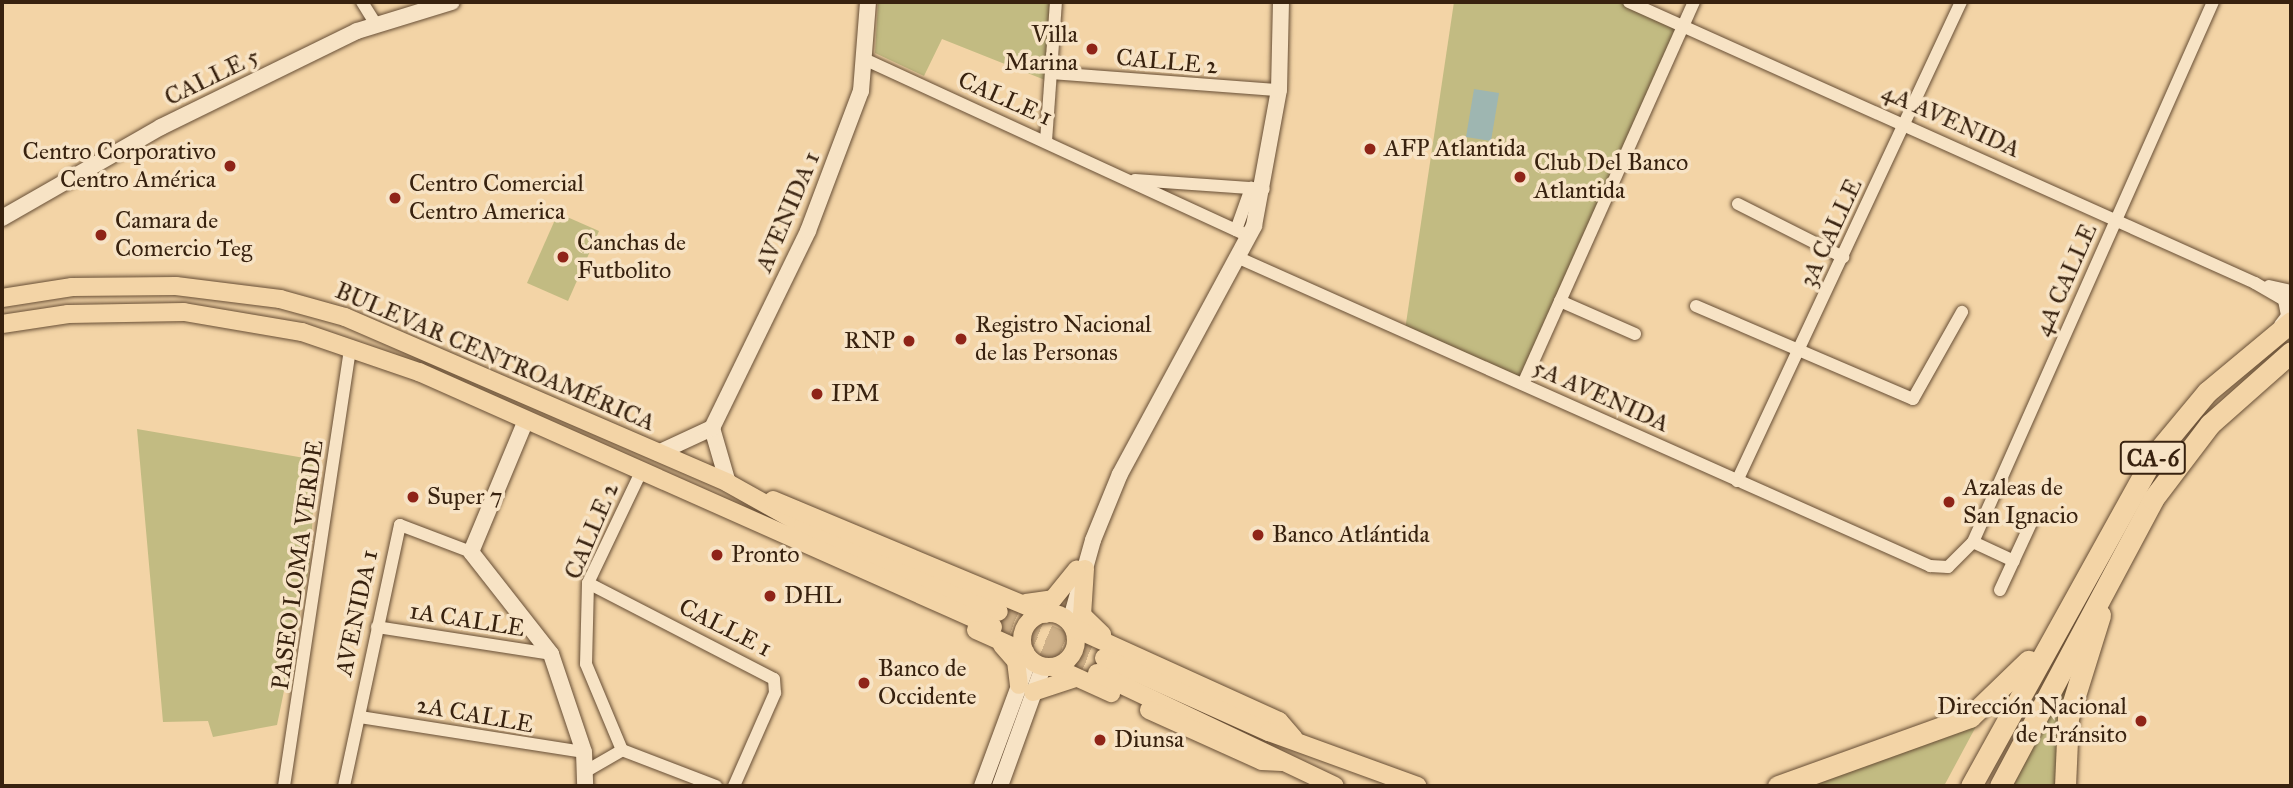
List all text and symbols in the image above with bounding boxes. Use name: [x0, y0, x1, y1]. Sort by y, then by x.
place label: Villa Marina: [1004, 21, 1078, 77]
marker: Villa Marina: [1084, 41, 1100, 57]
street label: CALLE 5: [160, 42, 264, 112]
street label: CALLE 2: [1115, 43, 1219, 81]
street label: CALLE 1: [954, 66, 1056, 132]
street label: 4A AVENIDA: [1877, 78, 2025, 164]
place label: AFP Atlantida: [1384, 135, 1526, 163]
place label: Centro Corporativo Centro América: [23, 138, 216, 194]
marker: AFP Atlantida: [1362, 141, 1378, 157]
street label: AVENIDA 1: [750, 147, 826, 277]
place label: Club Del Banco Atlantida: [1534, 149, 1688, 205]
marker: Centro Corporativo Centro América: [222, 158, 238, 174]
marker: Club Del Banco Atlantida: [1512, 169, 1528, 185]
place label: Centro Comercial Centro America: [409, 170, 584, 226]
street label: 3A CALLE: [1793, 174, 1869, 292]
marker: Centro Comercial Centro America: [387, 190, 403, 206]
place label: Camara de Comercio Teg: [115, 207, 252, 263]
street label: 4A CALLE: [2028, 219, 2104, 341]
marker: Camara de Comercio Teg: [93, 227, 109, 243]
place label: Canchas de Futbolito: [577, 229, 686, 285]
marker: Canchas de Futbolito: [555, 249, 571, 265]
street label: BULEVAR CENTROAMÉRICA: [331, 276, 659, 438]
place label: Registro Nacional de las Personas: [975, 311, 1152, 367]
place label: RNP: [844, 327, 895, 355]
marker: Registro Nacional de las Personas: [953, 331, 969, 347]
marker: RNP: [901, 333, 917, 349]
street label: 5A AVENIDA: [1528, 353, 1674, 439]
place label: IPM: [831, 380, 880, 408]
marker: IPM: [809, 386, 825, 402]
street label: PASEO LOMA VERDE: [266, 438, 330, 692]
road number: CA-6: [2120, 438, 2186, 478]
place label: Azaleas de San Ignacio: [1963, 474, 2078, 530]
street label: CALLE 2: [559, 478, 625, 584]
place label: Super 7: [427, 483, 503, 511]
marker: Super 7: [405, 489, 421, 505]
marker: Azaleas de San Ignacio: [1941, 494, 1957, 510]
place label: Banco Atlántida: [1272, 521, 1430, 549]
marker: Banco Atlántida: [1250, 527, 1266, 543]
place label: Pronto: [731, 541, 799, 569]
street label: AVENIDA 1: [330, 547, 384, 679]
marker: Pronto: [709, 547, 725, 563]
place label: DHL: [784, 582, 841, 610]
marker: DHL: [762, 588, 778, 604]
street label: CALLE 1: [674, 593, 776, 663]
street label: 1A CALLE: [407, 597, 527, 643]
place label: Banco de Occidente: [878, 655, 976, 711]
marker: Banco de Occidente: [856, 675, 872, 691]
street label: 2A CALLE: [414, 691, 536, 739]
place label: Dirección Nacional de Tránsito: [1937, 693, 2127, 749]
marker: Dirección Nacional de Tránsito: [2133, 713, 2149, 729]
place label: Diunsa: [1114, 726, 1184, 754]
marker: Diunsa: [1092, 732, 1108, 748]

